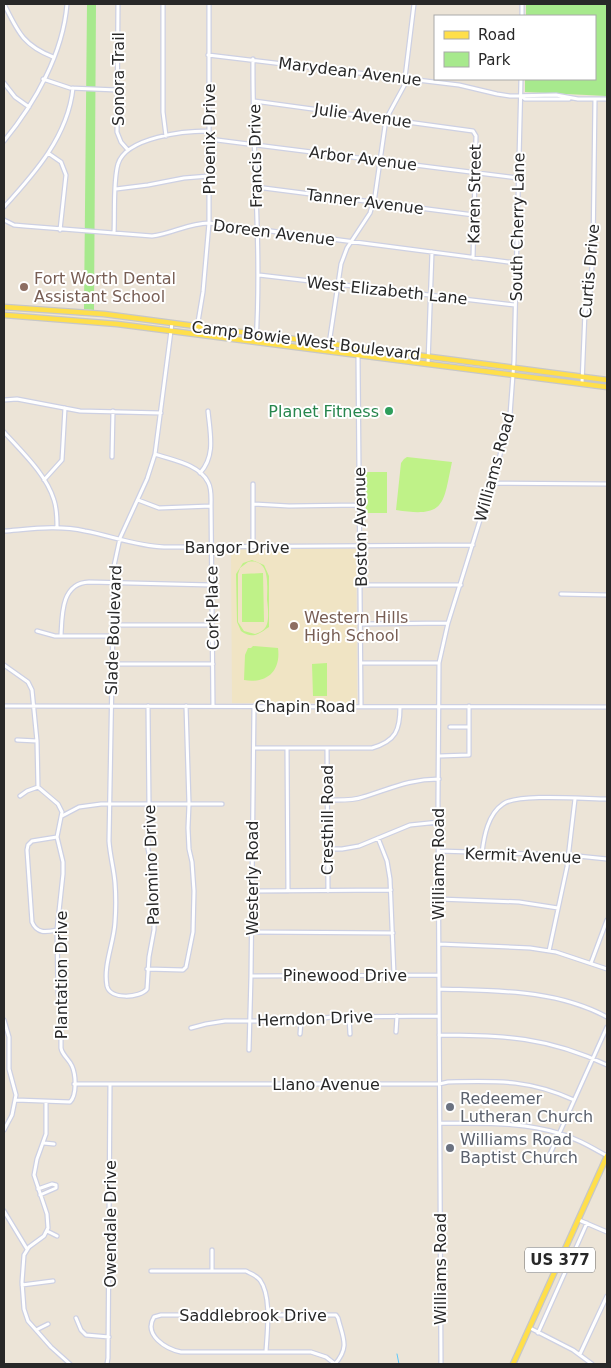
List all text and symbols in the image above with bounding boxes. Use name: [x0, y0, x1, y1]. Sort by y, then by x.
legend: [434, 15, 596, 80]
text: Road: [478, 26, 516, 44]
street label: Sonora Trail: [109, 32, 128, 126]
text: Park: [478, 51, 511, 69]
street label: Marydean Avenue: [277, 53, 423, 90]
street label: Phoenix Drive: [200, 83, 219, 195]
street label: Julie Avenue: [312, 99, 413, 132]
street label: Francis Drive: [245, 104, 266, 208]
street label: Arbor Avenue: [308, 142, 418, 175]
street label: Karen Street: [464, 144, 485, 244]
street label: South Cherry Lane: [507, 152, 528, 302]
street label: Tanner Avenue: [304, 185, 425, 218]
street label: Doreen Avenue: [212, 216, 336, 249]
street label: Curtis Drive: [576, 223, 603, 319]
place label: Fort Worth Dental Assistant School: [34, 269, 176, 306]
street label: West Elizabeth Lane: [305, 273, 468, 308]
marker: Fort Worth Dental Assistant School: [18, 281, 30, 293]
street label: Camp Bowie West Boulevard: [190, 317, 421, 364]
place label: Planet Fitness: [268, 402, 379, 421]
marker: Planet Fitness: [383, 405, 395, 417]
street label: Williams Road: [471, 410, 518, 524]
street label: Boston Avenue: [350, 467, 371, 587]
street label: Bangor Drive: [184, 538, 290, 557]
street label: Slade Boulevard: [102, 565, 125, 696]
street label: Cork Place: [202, 566, 223, 650]
place label: Western Hills High School: [304, 608, 408, 645]
marker: Western Hills High School: [288, 620, 300, 632]
street label: Chapin Road: [254, 697, 356, 716]
street label: Cresthill Road: [318, 765, 337, 875]
street label: Palomino Drive: [140, 804, 163, 926]
street label: Williams Road: [429, 808, 448, 920]
street label: Westerly Road: [243, 821, 262, 935]
street label: Kermit Avenue: [464, 844, 582, 867]
street label: Plantation Drive: [52, 911, 71, 1039]
street label: Pinewood Drive: [283, 966, 407, 985]
street label: Herndon Drive: [257, 1007, 373, 1030]
street label: Llano Avenue: [272, 1075, 380, 1094]
place label: Redeemer Lutheran Church: [460, 1089, 593, 1126]
marker: Redeemer Lutheran Church: [444, 1101, 456, 1113]
place label: Williams Road Baptist Church: [460, 1130, 578, 1167]
marker: Williams Road Baptist Church: [444, 1142, 456, 1154]
street label: Owendale Drive: [101, 1160, 120, 1288]
street label: Williams Road: [431, 1213, 450, 1325]
road number: US 377: [525, 1248, 595, 1272]
street label: Saddlebrook Drive: [179, 1306, 327, 1325]

